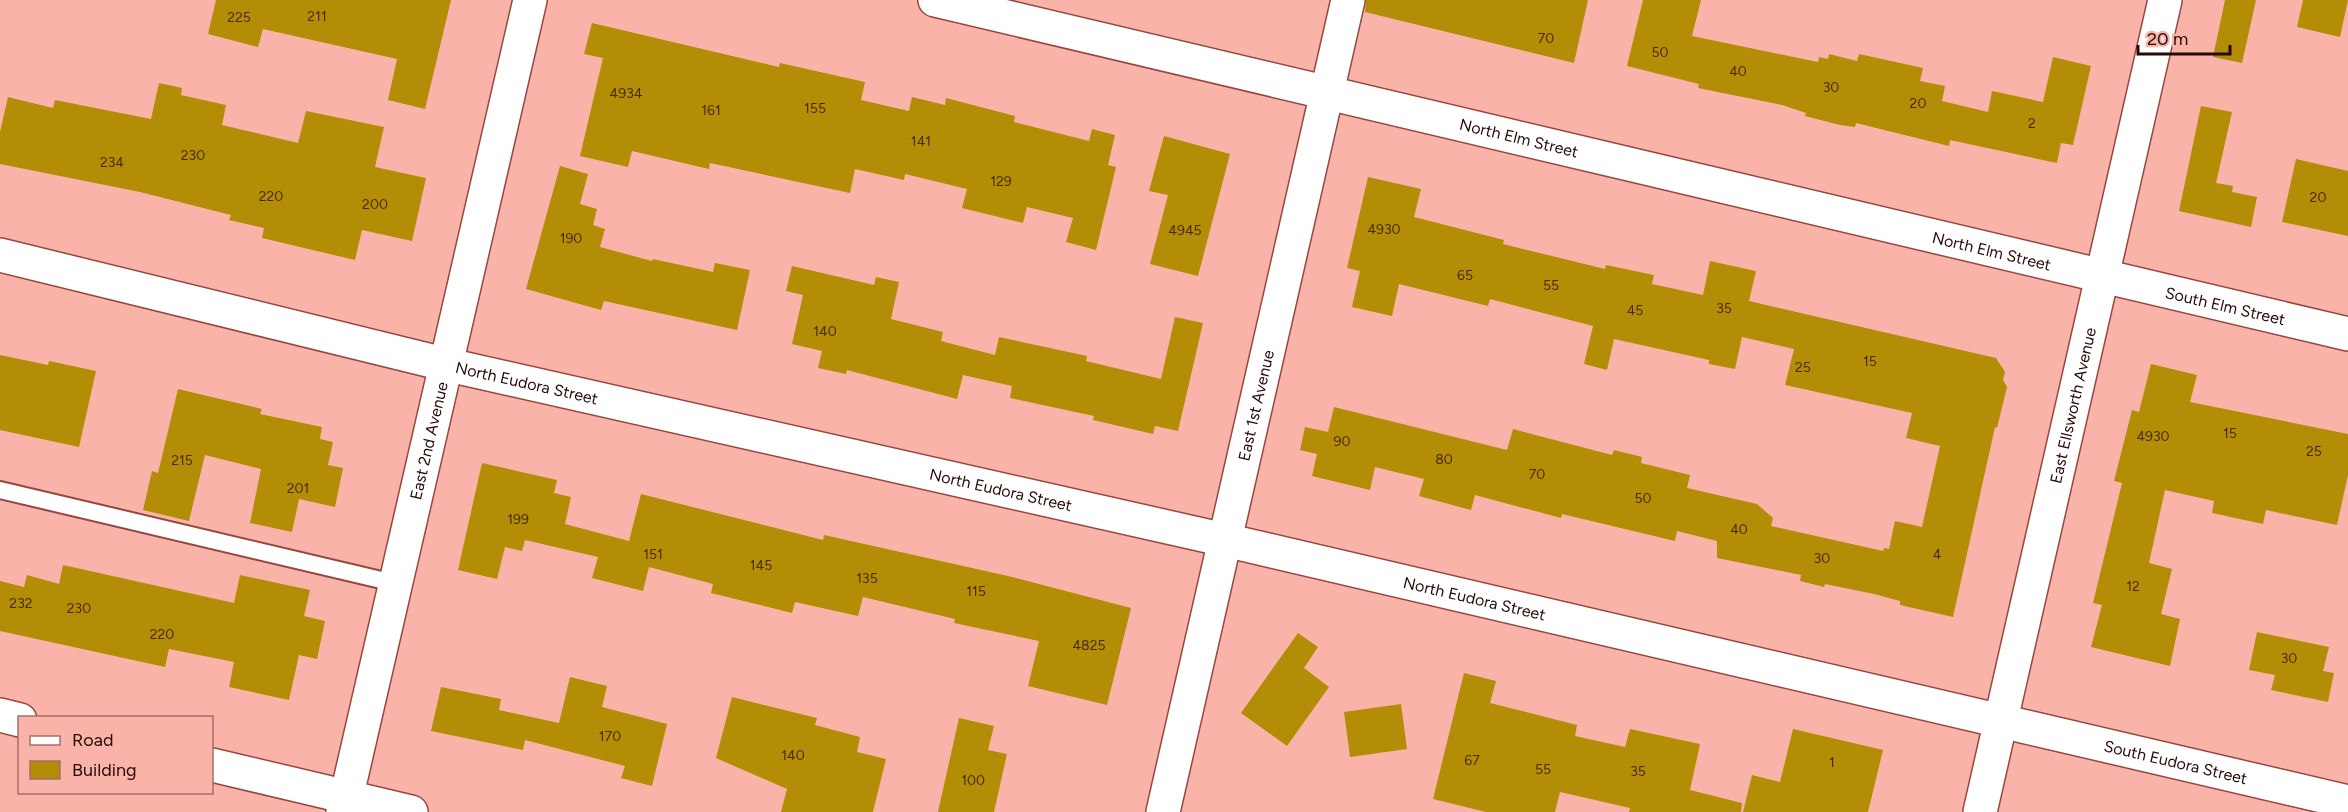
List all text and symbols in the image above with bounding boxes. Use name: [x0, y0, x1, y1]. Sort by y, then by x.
house number: 211: [307, 8, 327, 25]
house number: 225: [227, 9, 251, 26]
scale bar: [2138, 18, 2230, 56]
text: 20 m: [2147, 28, 2188, 50]
house number: 70: [1538, 30, 1554, 47]
house number: 50: [1651, 44, 1669, 61]
house number: 40: [1729, 63, 1747, 80]
house number: 30: [1823, 79, 1839, 96]
house number: 4934: [610, 85, 643, 102]
house number: 20: [1910, 95, 1926, 112]
house number: 155: [804, 100, 826, 117]
house number: 161: [701, 102, 721, 119]
street label: North Elm Street: [1458, 114, 1580, 161]
house number: 2: [2028, 115, 2036, 132]
house number: 141: [911, 133, 931, 150]
house number: 230: [181, 147, 205, 164]
house number: 234: [100, 154, 124, 171]
house number: 129: [990, 173, 1012, 190]
house number: 220: [259, 188, 283, 205]
house number: 20: [2310, 189, 2326, 206]
house number: 200: [362, 196, 388, 213]
house number: 4930: [1367, 221, 1401, 238]
house number: 4945: [1168, 222, 1202, 239]
street label: North Elm Street: [1930, 227, 2053, 274]
house number: 190: [560, 230, 582, 247]
house number: 65: [1457, 267, 1473, 284]
house number: 55: [1543, 277, 1559, 294]
street label: South Elm Street: [2163, 283, 2287, 329]
house number: 35: [1716, 300, 1732, 317]
house number: 45: [1627, 302, 1643, 319]
house number: 140: [813, 323, 837, 340]
street label: East Ellsworth Avenue: [2046, 325, 2100, 485]
street label: East 1st Avenue: [1234, 348, 1278, 463]
house number: 15: [1863, 353, 1877, 370]
street label: North Eudora Street: [454, 357, 600, 408]
house number: 25: [1795, 359, 1811, 376]
street label: East 2nd Avenue: [406, 380, 451, 502]
house number: 15: [2223, 425, 2237, 442]
house number: 4930: [2136, 428, 2170, 445]
house number: 90: [1334, 433, 1350, 450]
house number: 25: [2306, 443, 2322, 460]
house number: 80: [1435, 451, 1453, 468]
house number: 215: [171, 452, 193, 469]
street label: North Eudora Street: [928, 464, 1074, 515]
house number: 70: [1529, 466, 1545, 483]
house number: 201: [287, 480, 309, 497]
house number: 50: [1634, 490, 1652, 507]
house number: 199: [507, 511, 529, 528]
house number: 40: [1730, 521, 1748, 538]
house number: 151: [643, 546, 663, 563]
house number: 4: [1933, 546, 1942, 563]
house number: 30: [1814, 550, 1830, 567]
house number: 145: [750, 557, 772, 574]
house number: 135: [856, 570, 878, 587]
street label: North Eudora Street: [1401, 572, 1548, 624]
house number: 12: [2126, 578, 2140, 595]
house number: 115: [966, 583, 986, 600]
house number: 232: [9, 595, 33, 612]
house number: 230: [67, 600, 91, 617]
house number: 220: [150, 626, 174, 643]
house number: 4825: [1072, 637, 1106, 654]
house number: 30: [2281, 650, 2297, 667]
legend: [18, 716, 213, 794]
house number: 170: [599, 728, 621, 745]
text: Road: [72, 729, 113, 751]
street label: South Eudora Street: [2102, 736, 2249, 788]
house number: 140: [781, 747, 805, 764]
house number: 67: [1464, 752, 1480, 769]
house number: 1: [1829, 754, 1835, 771]
text: Building: [72, 759, 137, 781]
house number: 55: [1535, 761, 1551, 778]
house number: 35: [1630, 763, 1646, 780]
house number: 100: [961, 772, 985, 789]

